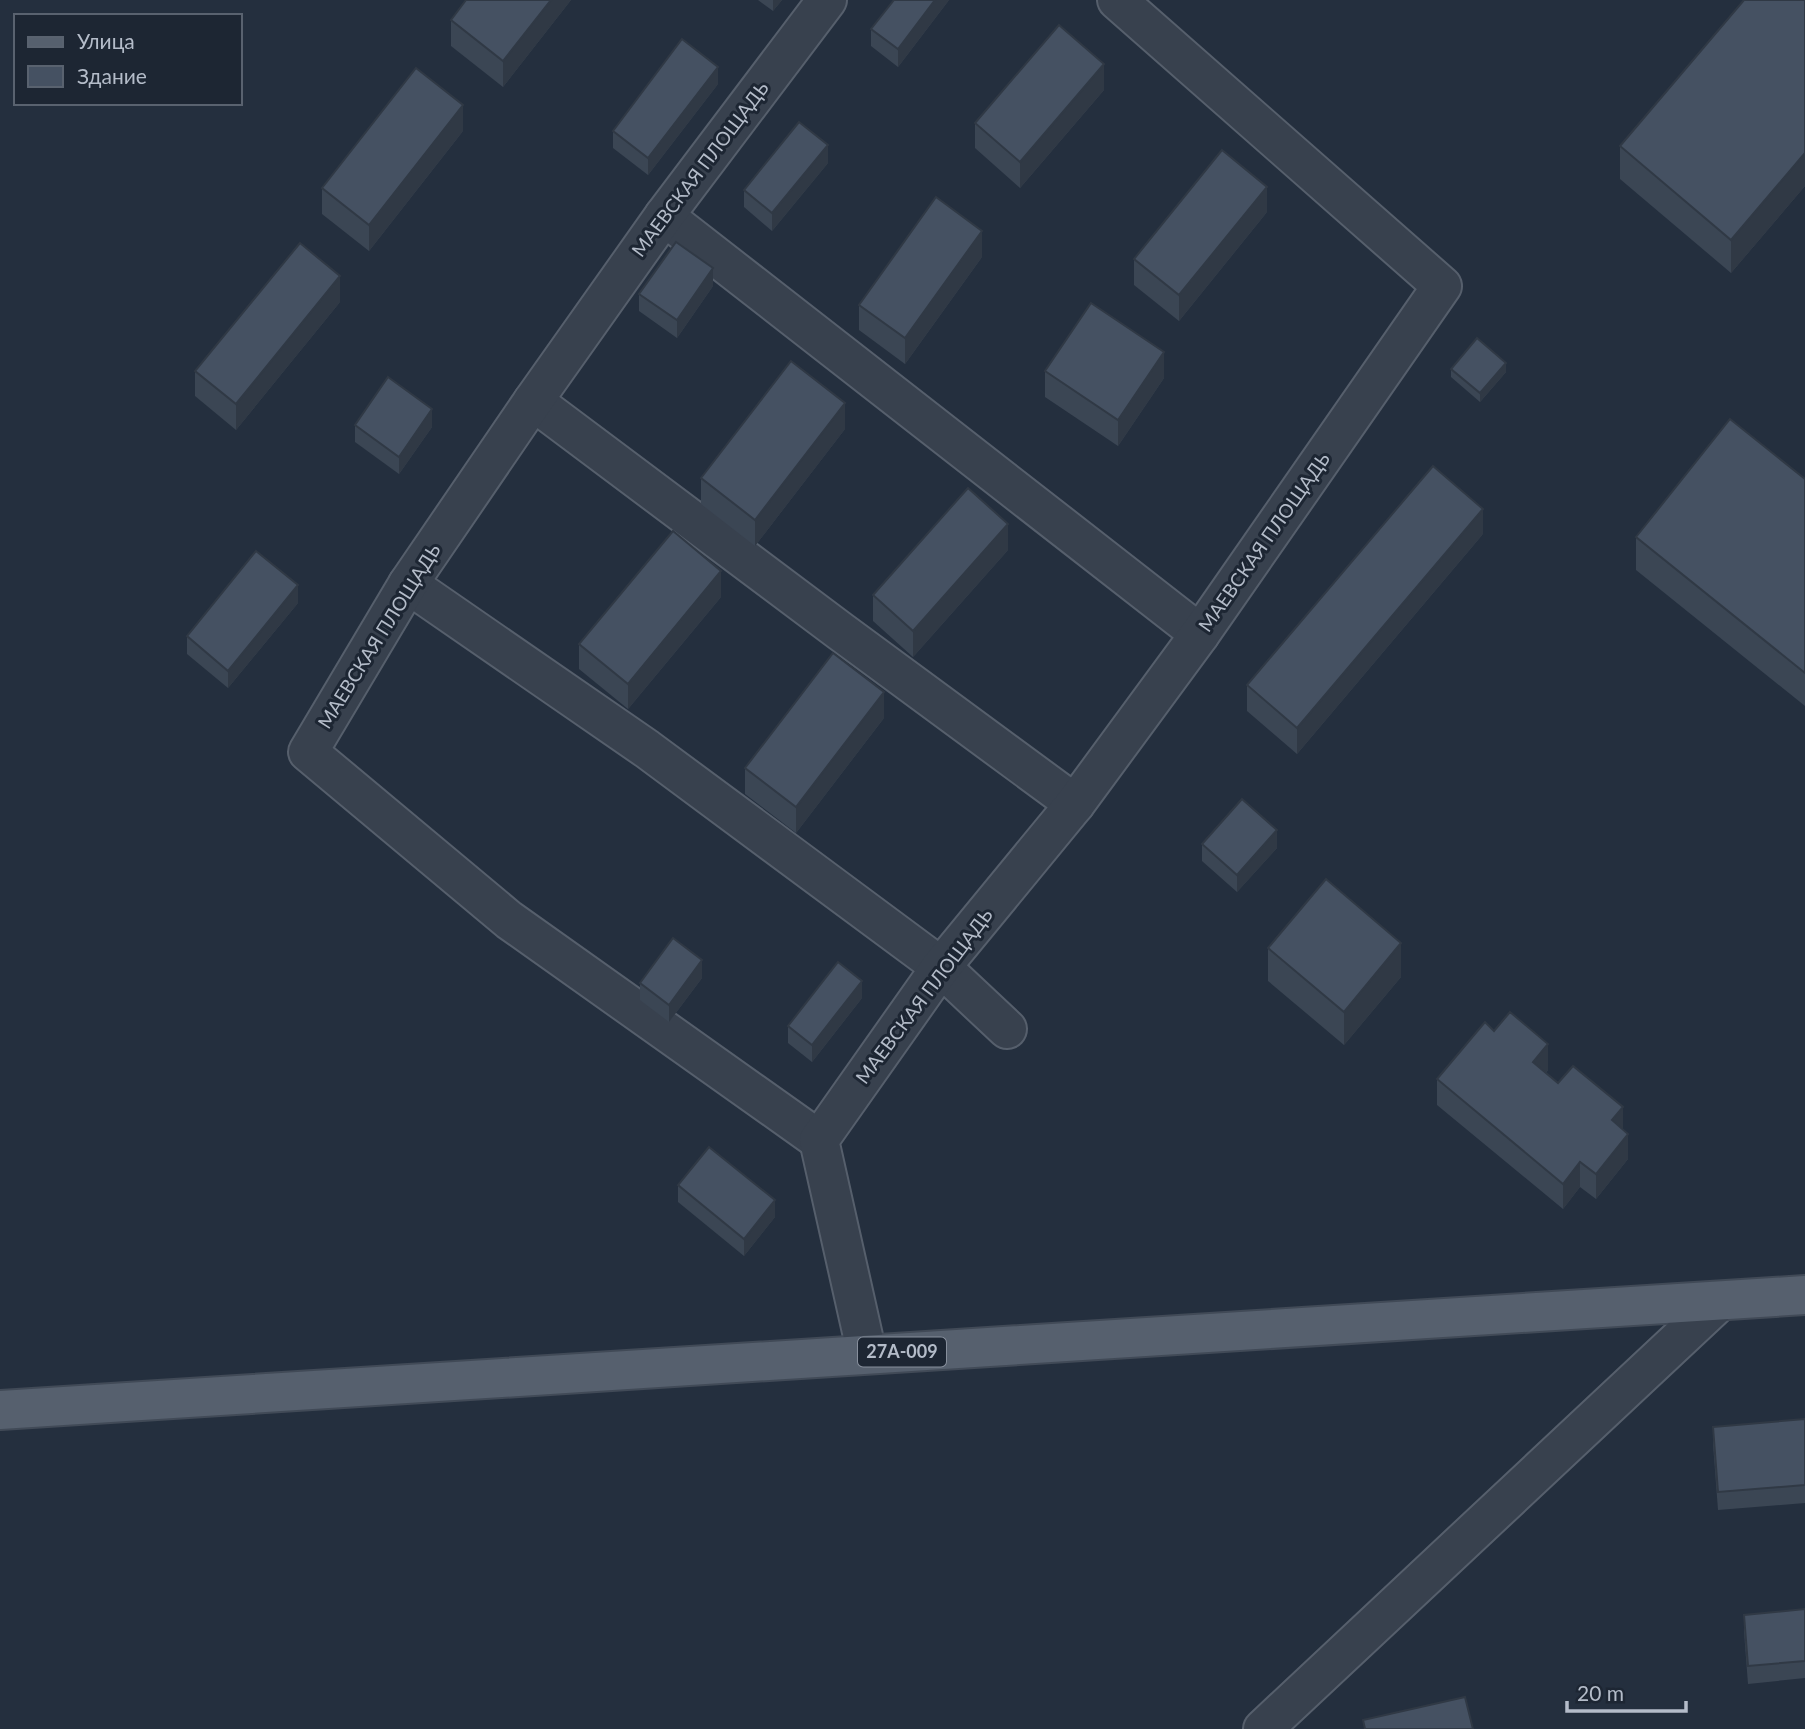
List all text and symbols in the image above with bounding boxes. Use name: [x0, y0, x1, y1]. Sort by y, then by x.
legend: [14, 14, 242, 105]
text: Улица: [77, 28, 135, 53]
text: Здание: [77, 63, 147, 88]
street label: МАЕВСКАЯ ПЛОЩАДЬ: [626, 77, 773, 261]
street label: МАЕВСКАЯ ПЛОЩАДЬ: [1193, 448, 1334, 636]
street label: МАЕВСКАЯ ПЛОЩАДЬ: [312, 539, 445, 732]
street label: МАЕВСКАЯ ПЛОЩАДЬ: [850, 904, 997, 1088]
road number: 27А-009: [858, 1338, 946, 1366]
scale bar: [1567, 1670, 1686, 1714]
text: 20 m: [1577, 1680, 1624, 1705]

